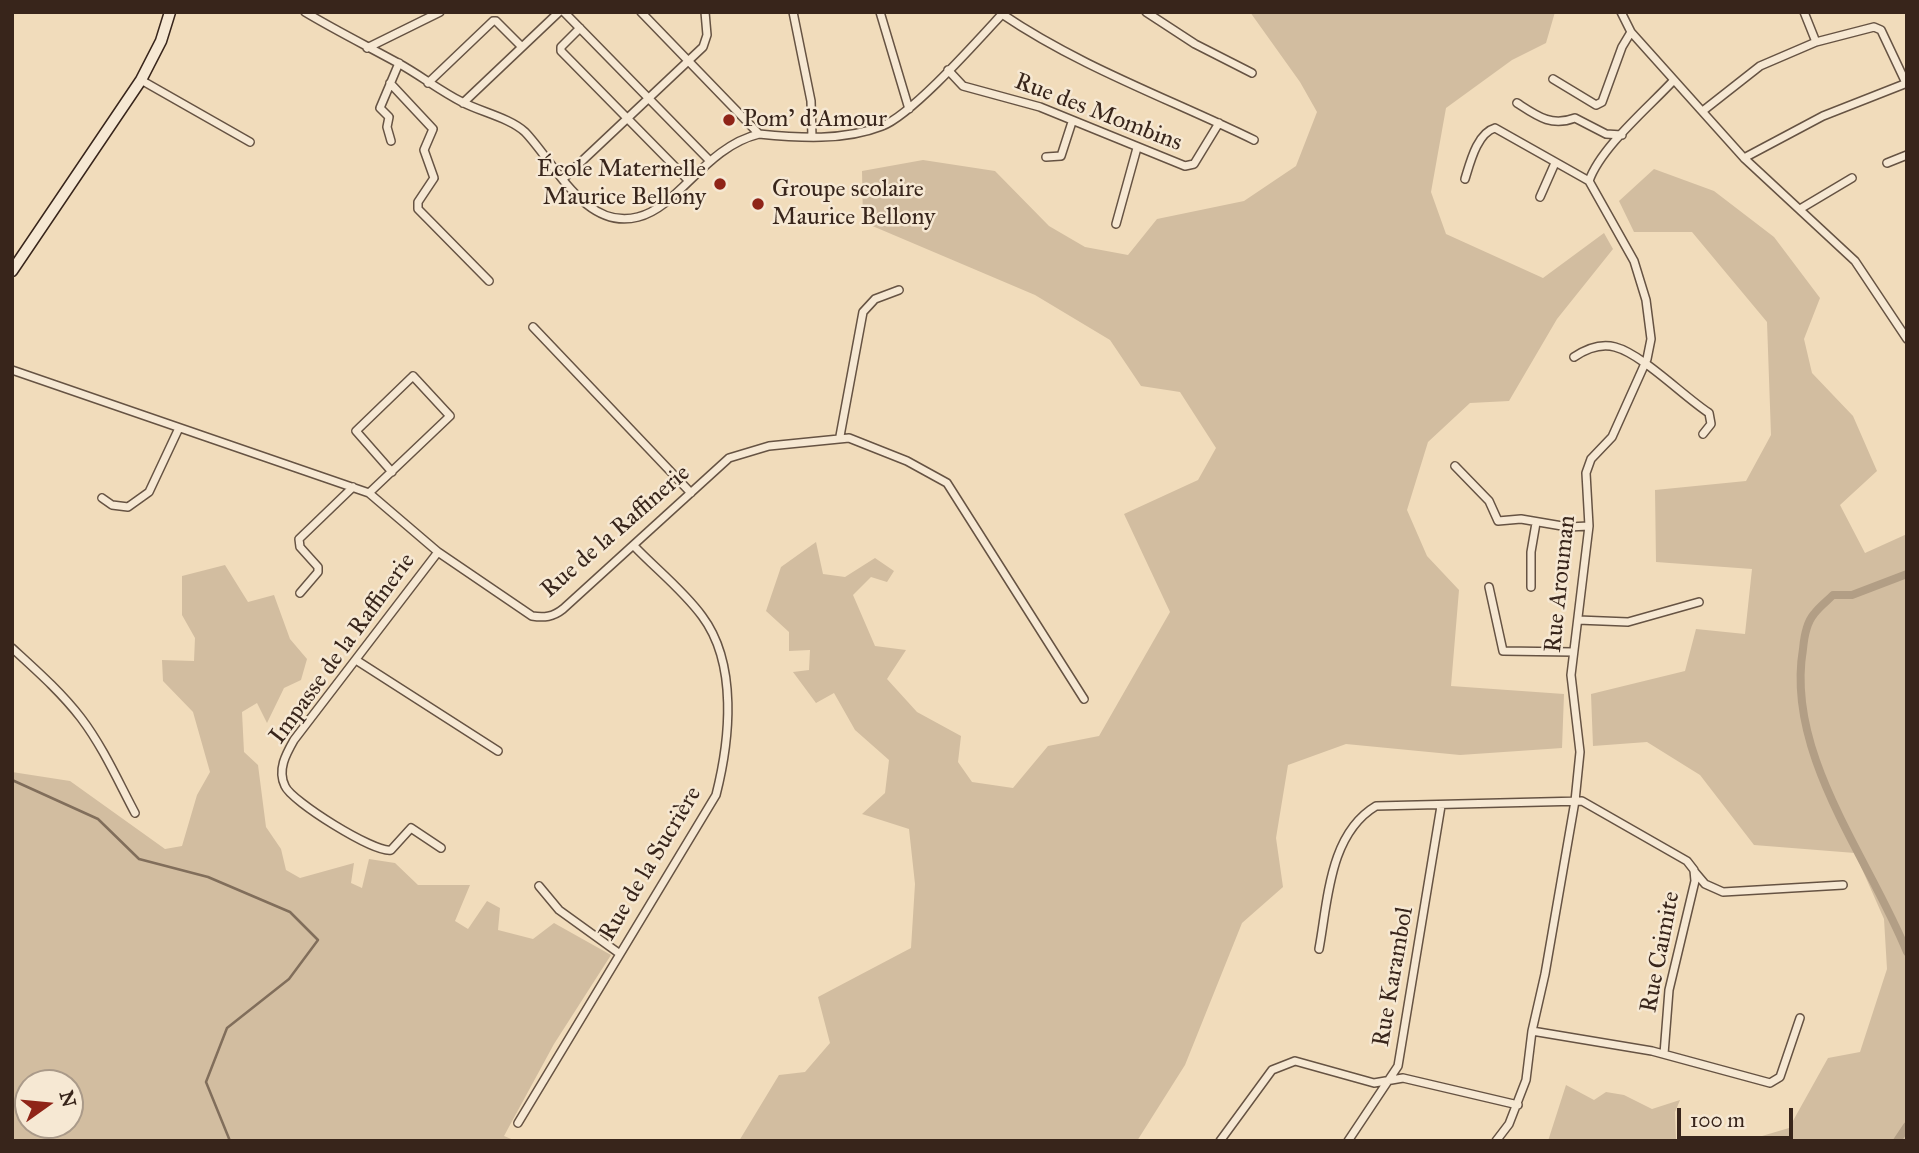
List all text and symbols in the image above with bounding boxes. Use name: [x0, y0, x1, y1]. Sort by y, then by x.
street label: Rue des Mombins: [1010, 68, 1186, 158]
place label: Pom' d'Amour: [743, 106, 887, 134]
marker: Pom' d'Amour: [721, 112, 737, 128]
place label: École Maternelle Maurice Bellony: [537, 156, 706, 212]
marker: École Maternelle Maurice Bellony: [712, 176, 728, 192]
place label: Groupe scolaire Maurice Bellony: [772, 176, 935, 232]
marker: Groupe scolaire Maurice Bellony: [750, 196, 766, 212]
street label: Rue de la Raffinerie: [536, 459, 696, 605]
street label: Rue Arouman: [1539, 514, 1583, 654]
street label: Impasse de la Raffinerie: [264, 548, 422, 750]
street label: Rue de la Sucrière: [594, 782, 708, 946]
street label: Rue Caimite: [1635, 889, 1687, 1015]
street label: Rue Karambol: [1368, 905, 1420, 1049]
north arrow: [14, 1069, 84, 1139]
text: N: [55, 1088, 81, 1110]
scale bar: [1681, 1094, 1797, 1138]
text: 100 m: [1690, 1107, 1745, 1133]

